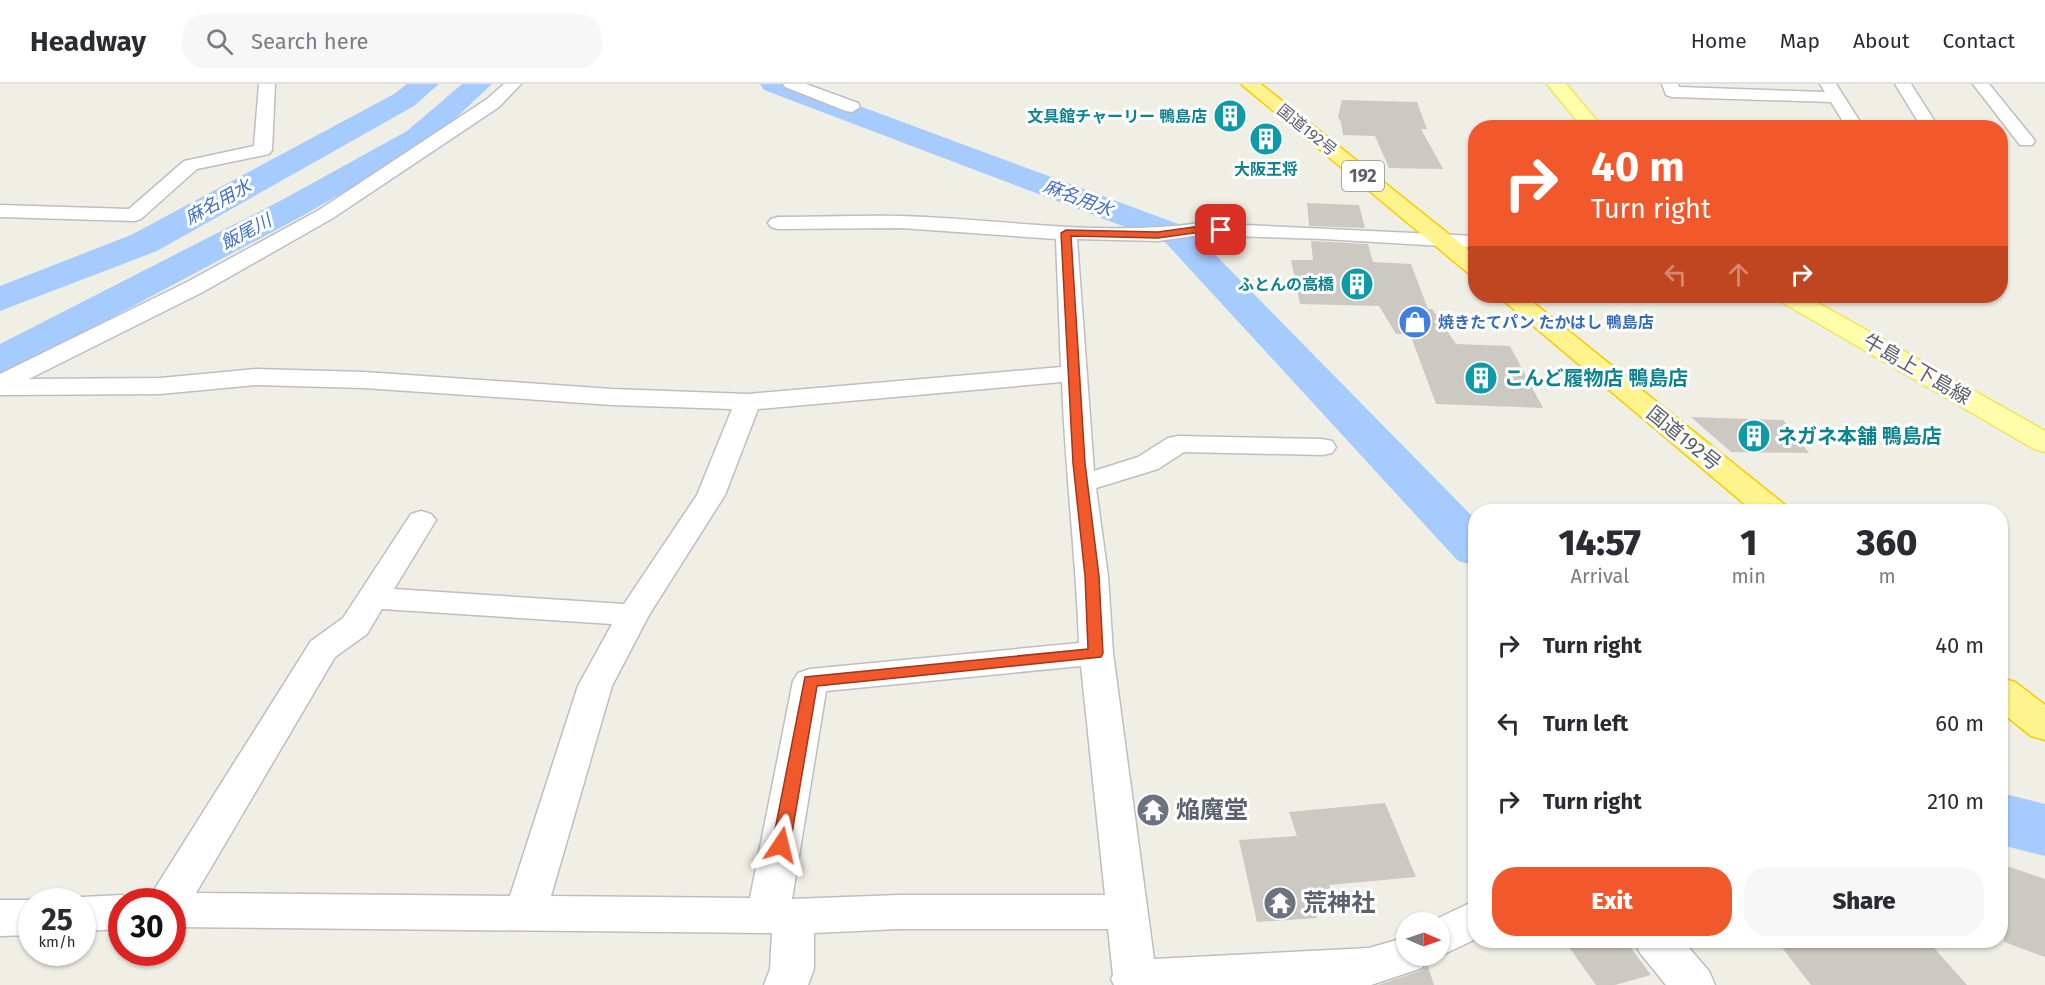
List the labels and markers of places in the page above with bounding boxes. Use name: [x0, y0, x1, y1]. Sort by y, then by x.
building icon: 文具館チャーリー 鴨島店: [1212, 98, 1248, 134]
place label: 文具館チャーリー 鴨島店: [1027, 107, 1207, 126]
building icon: 大阪王将: [1248, 121, 1284, 157]
place label: 大阪王将: [1234, 160, 1298, 179]
pin: [1195, 204, 1246, 255]
building icon: ふとんの高橋: [1339, 266, 1375, 302]
place label: ふとんの高橋: [1238, 275, 1334, 294]
shop icon: 焼きたてパン たかはし 鴨島店: [1397, 304, 1433, 340]
place label: 焼きたてパン たかはし 鴨島店: [1438, 313, 1654, 332]
building icon: こんど履物店 鴨島店: [1463, 360, 1499, 396]
place label: こんど履物店 鴨島店: [1504, 366, 1688, 390]
building icon: ネガネ本舗 鴨島店: [1736, 418, 1772, 454]
place label: ネガネ本舗 鴨島店: [1777, 424, 1942, 448]
temple icon: 焔魔堂: [1135, 792, 1171, 828]
place label: 焔魔堂: [1176, 796, 1248, 824]
temple icon: 荒神社: [1262, 885, 1298, 921]
place label: 荒神社: [1303, 889, 1375, 917]

